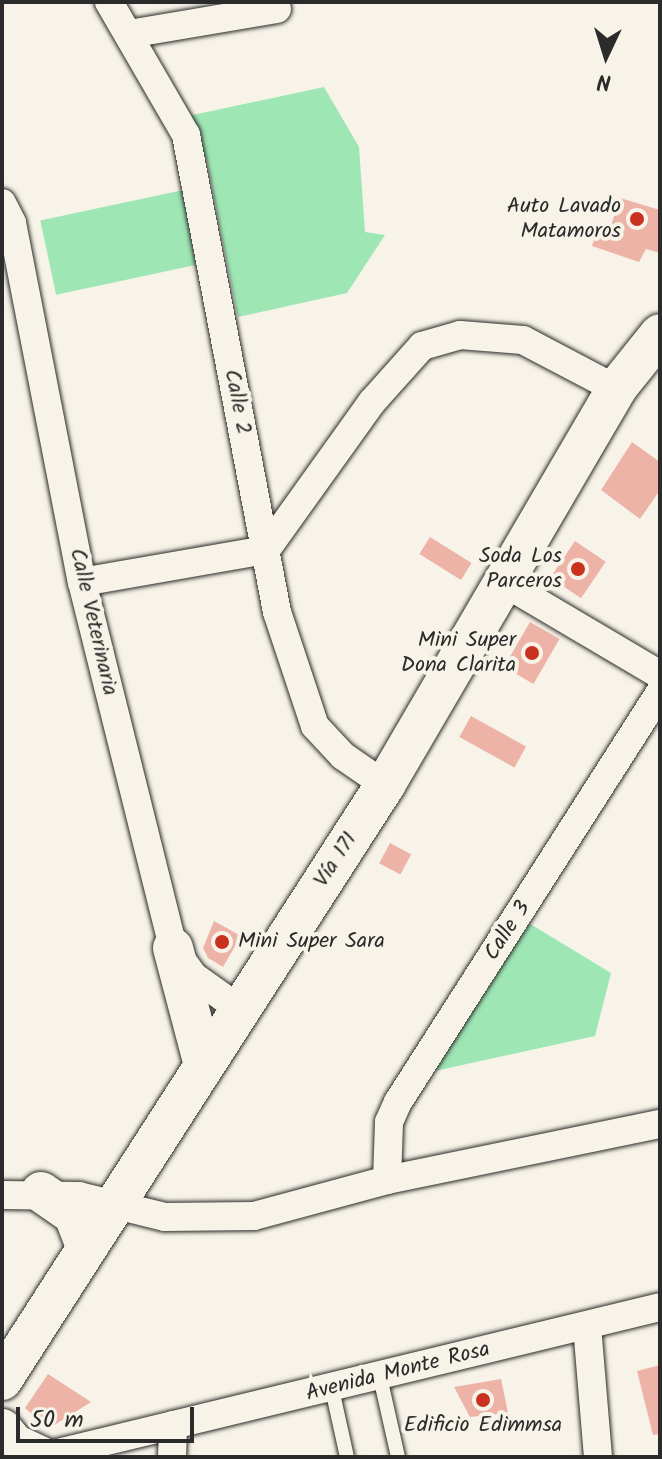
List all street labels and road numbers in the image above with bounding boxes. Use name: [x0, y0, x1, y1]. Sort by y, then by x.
street label: Calle 2: [218, 367, 256, 437]
street label: Calle Veterinaria: [63, 546, 123, 698]
street label: Vía 171: [309, 828, 363, 892]
street label: Calle 3: [479, 896, 537, 966]
street label: Avenida Monte Rosa: [303, 1336, 493, 1408]

